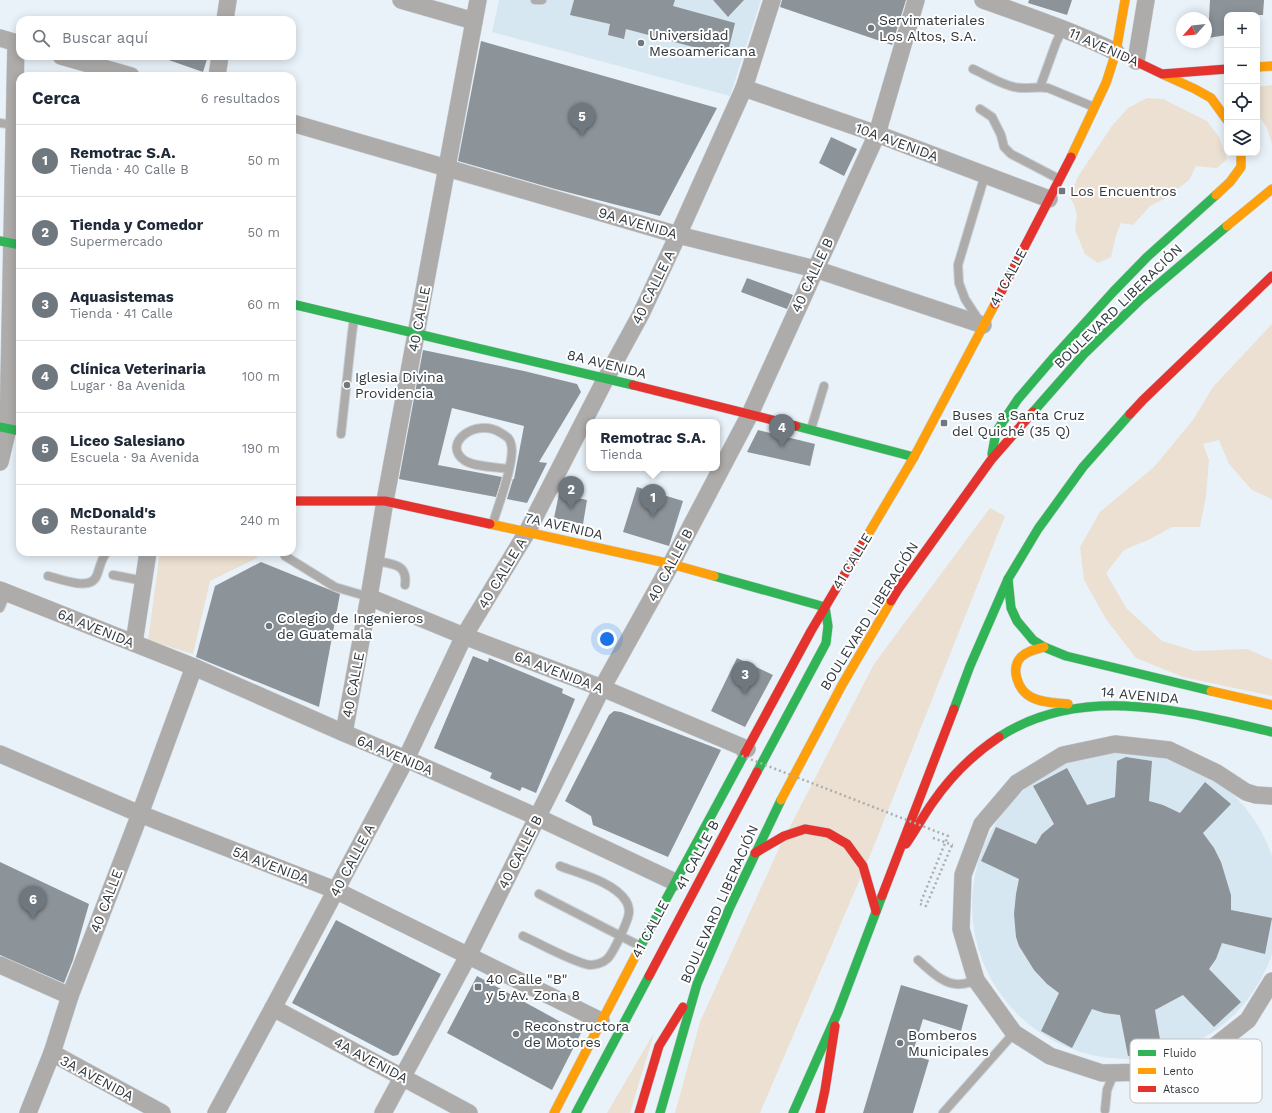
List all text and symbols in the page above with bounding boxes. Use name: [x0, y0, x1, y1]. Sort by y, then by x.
place label: Servimateriales Los Altos, S.A.: [879, 12, 985, 44]
north arrow: [1176, 12, 1212, 48]
map controls: [1224, 12, 1260, 156]
button: +: [1224, 12, 1260, 48]
search box: [16, 16, 296, 60]
marker: Servimateriales Los Altos, S.A.: [866, 23, 876, 33]
street label: 11 AVENIDA: [1066, 24, 1142, 70]
icon: search: [30, 27, 52, 49]
place label: Universidad Mesoamericana: [649, 27, 756, 59]
text: Buscar aquí: [62, 29, 148, 47]
marker: Universidad Mesoamericana: [636, 38, 646, 48]
button: −: [1224, 48, 1260, 84]
button: locate: [1224, 84, 1260, 120]
text: Cerca: [32, 88, 80, 108]
text: 6 resultados: [201, 91, 280, 106]
pin: 5: [569, 103, 595, 136]
street label: 10A AVENIDA: [853, 120, 941, 164]
button: layers: [1224, 120, 1260, 156]
text: Remotrac S.A.: [70, 144, 175, 162]
text: 1: [42, 153, 48, 168]
text: 50 m: [248, 153, 280, 168]
text: Tienda · 40 Calle B: [70, 162, 189, 177]
place label: Los Encuentros: [1070, 183, 1177, 199]
marker: Los Encuentros: [1057, 186, 1067, 196]
street label: 9A AVENIDA: [597, 204, 679, 242]
text: Tienda y Comedor: [70, 216, 203, 234]
text: 2: [41, 225, 49, 240]
text: 50 m: [248, 225, 280, 240]
text: Supermercado: [70, 234, 163, 249]
street label: 40 CALLE B: [788, 235, 836, 315]
street label: BOULEVARD LIBERACIÓN: [1051, 241, 1185, 371]
street label: 41 CALLE: [986, 245, 1030, 309]
street label: 40 CALLE A: [628, 248, 678, 326]
street label: 40 CALLE: [405, 285, 433, 353]
text: Aquasistemas: [70, 288, 174, 306]
text: 3: [41, 297, 49, 312]
text: 60 m: [247, 297, 280, 312]
text: Tienda · 41 Calle: [70, 306, 173, 321]
street label: 8A AVENIDA: [566, 346, 648, 382]
text: Clínica Veterinaria: [70, 360, 206, 378]
text: 4: [41, 369, 49, 384]
text: 100 m: [242, 369, 280, 384]
place label: Iglesia Divina Providencia: [355, 369, 444, 401]
text: Lugar · 8a Avenida: [70, 378, 185, 393]
marker: Iglesia Divina Providencia: [342, 380, 352, 390]
place label: Buses a Santa Cruz del Quiché (35 Q): [952, 407, 1085, 439]
pin: 4: [769, 414, 795, 447]
marker: Buses a Santa Cruz del Quiché (35 Q): [939, 418, 949, 428]
popup: [586, 419, 720, 471]
text: Remotrac S.A.: [600, 429, 706, 447]
text: Liceo Salesiano: [70, 432, 185, 450]
text: 5: [41, 441, 49, 456]
text: 190 m: [242, 441, 280, 456]
text: Tienda: [600, 447, 642, 462]
text: Escuela · 9a Avenida: [70, 450, 199, 465]
pin: 2: [558, 476, 584, 509]
pin: 1: [640, 484, 666, 517]
text: McDonald's: [70, 504, 156, 522]
street label: 7A AVENIDA: [523, 509, 605, 543]
text: 6: [41, 513, 49, 528]
text: 240 m: [240, 513, 280, 528]
text: Restaurante: [70, 522, 147, 537]
street label: 40 CALLE B: [644, 526, 696, 604]
street label: 41 CALLE: [829, 530, 875, 592]
street label: 40 CALLE A: [475, 535, 529, 611]
street label: BOULEVARD LIBERACIÓN: [817, 539, 921, 693]
street label: 6A AVENIDA: [55, 605, 137, 651]
place label: Colegio de Ingenieros de Guatemala: [277, 610, 423, 642]
marker: Colegio de Ingenieros de Guatemala: [264, 621, 274, 631]
your location: [597, 629, 617, 649]
street label: 6A AVENIDA A: [512, 648, 606, 696]
street label: 40 CALLE: [339, 651, 367, 719]
pin: 3: [732, 661, 758, 694]
street label: 14 AVENIDA: [1100, 684, 1180, 706]
street label: 6A AVENIDA: [354, 732, 436, 778]
street label: 40 CALLE B: [495, 813, 545, 891]
street label: 41 CALLE B: [672, 817, 722, 893]
street label: 40 CALLE A: [326, 821, 378, 899]
street label: BOULEVARD LIBERACIÓN: [677, 822, 761, 986]
street label: 5A AVENIDA: [230, 843, 312, 887]
street label: 40 CALLE: [87, 867, 125, 935]
pin: 6: [20, 886, 46, 919]
street label: 41 CALLE: [628, 897, 672, 961]
place label: 40 Calle "B" y 5 Av. Zona 8: [486, 971, 580, 1003]
marker: 40 Calle "B" y 5 Av. Zona 8: [473, 982, 483, 992]
place label: Reconstructora de Motores: [524, 1018, 629, 1050]
place label: Bomberos Municipales: [908, 1027, 989, 1059]
marker: Reconstructora de Motores: [511, 1029, 521, 1039]
street label: 4A AVENIDA: [331, 1034, 411, 1086]
marker: Bomberos Municipales: [895, 1038, 905, 1048]
legend: [1130, 1039, 1262, 1103]
text: Fluido: [1163, 1047, 1196, 1060]
street label: 3A AVENIDA: [58, 1052, 136, 1104]
text: Lento: [1163, 1065, 1194, 1078]
text: Atasco: [1163, 1083, 1199, 1096]

